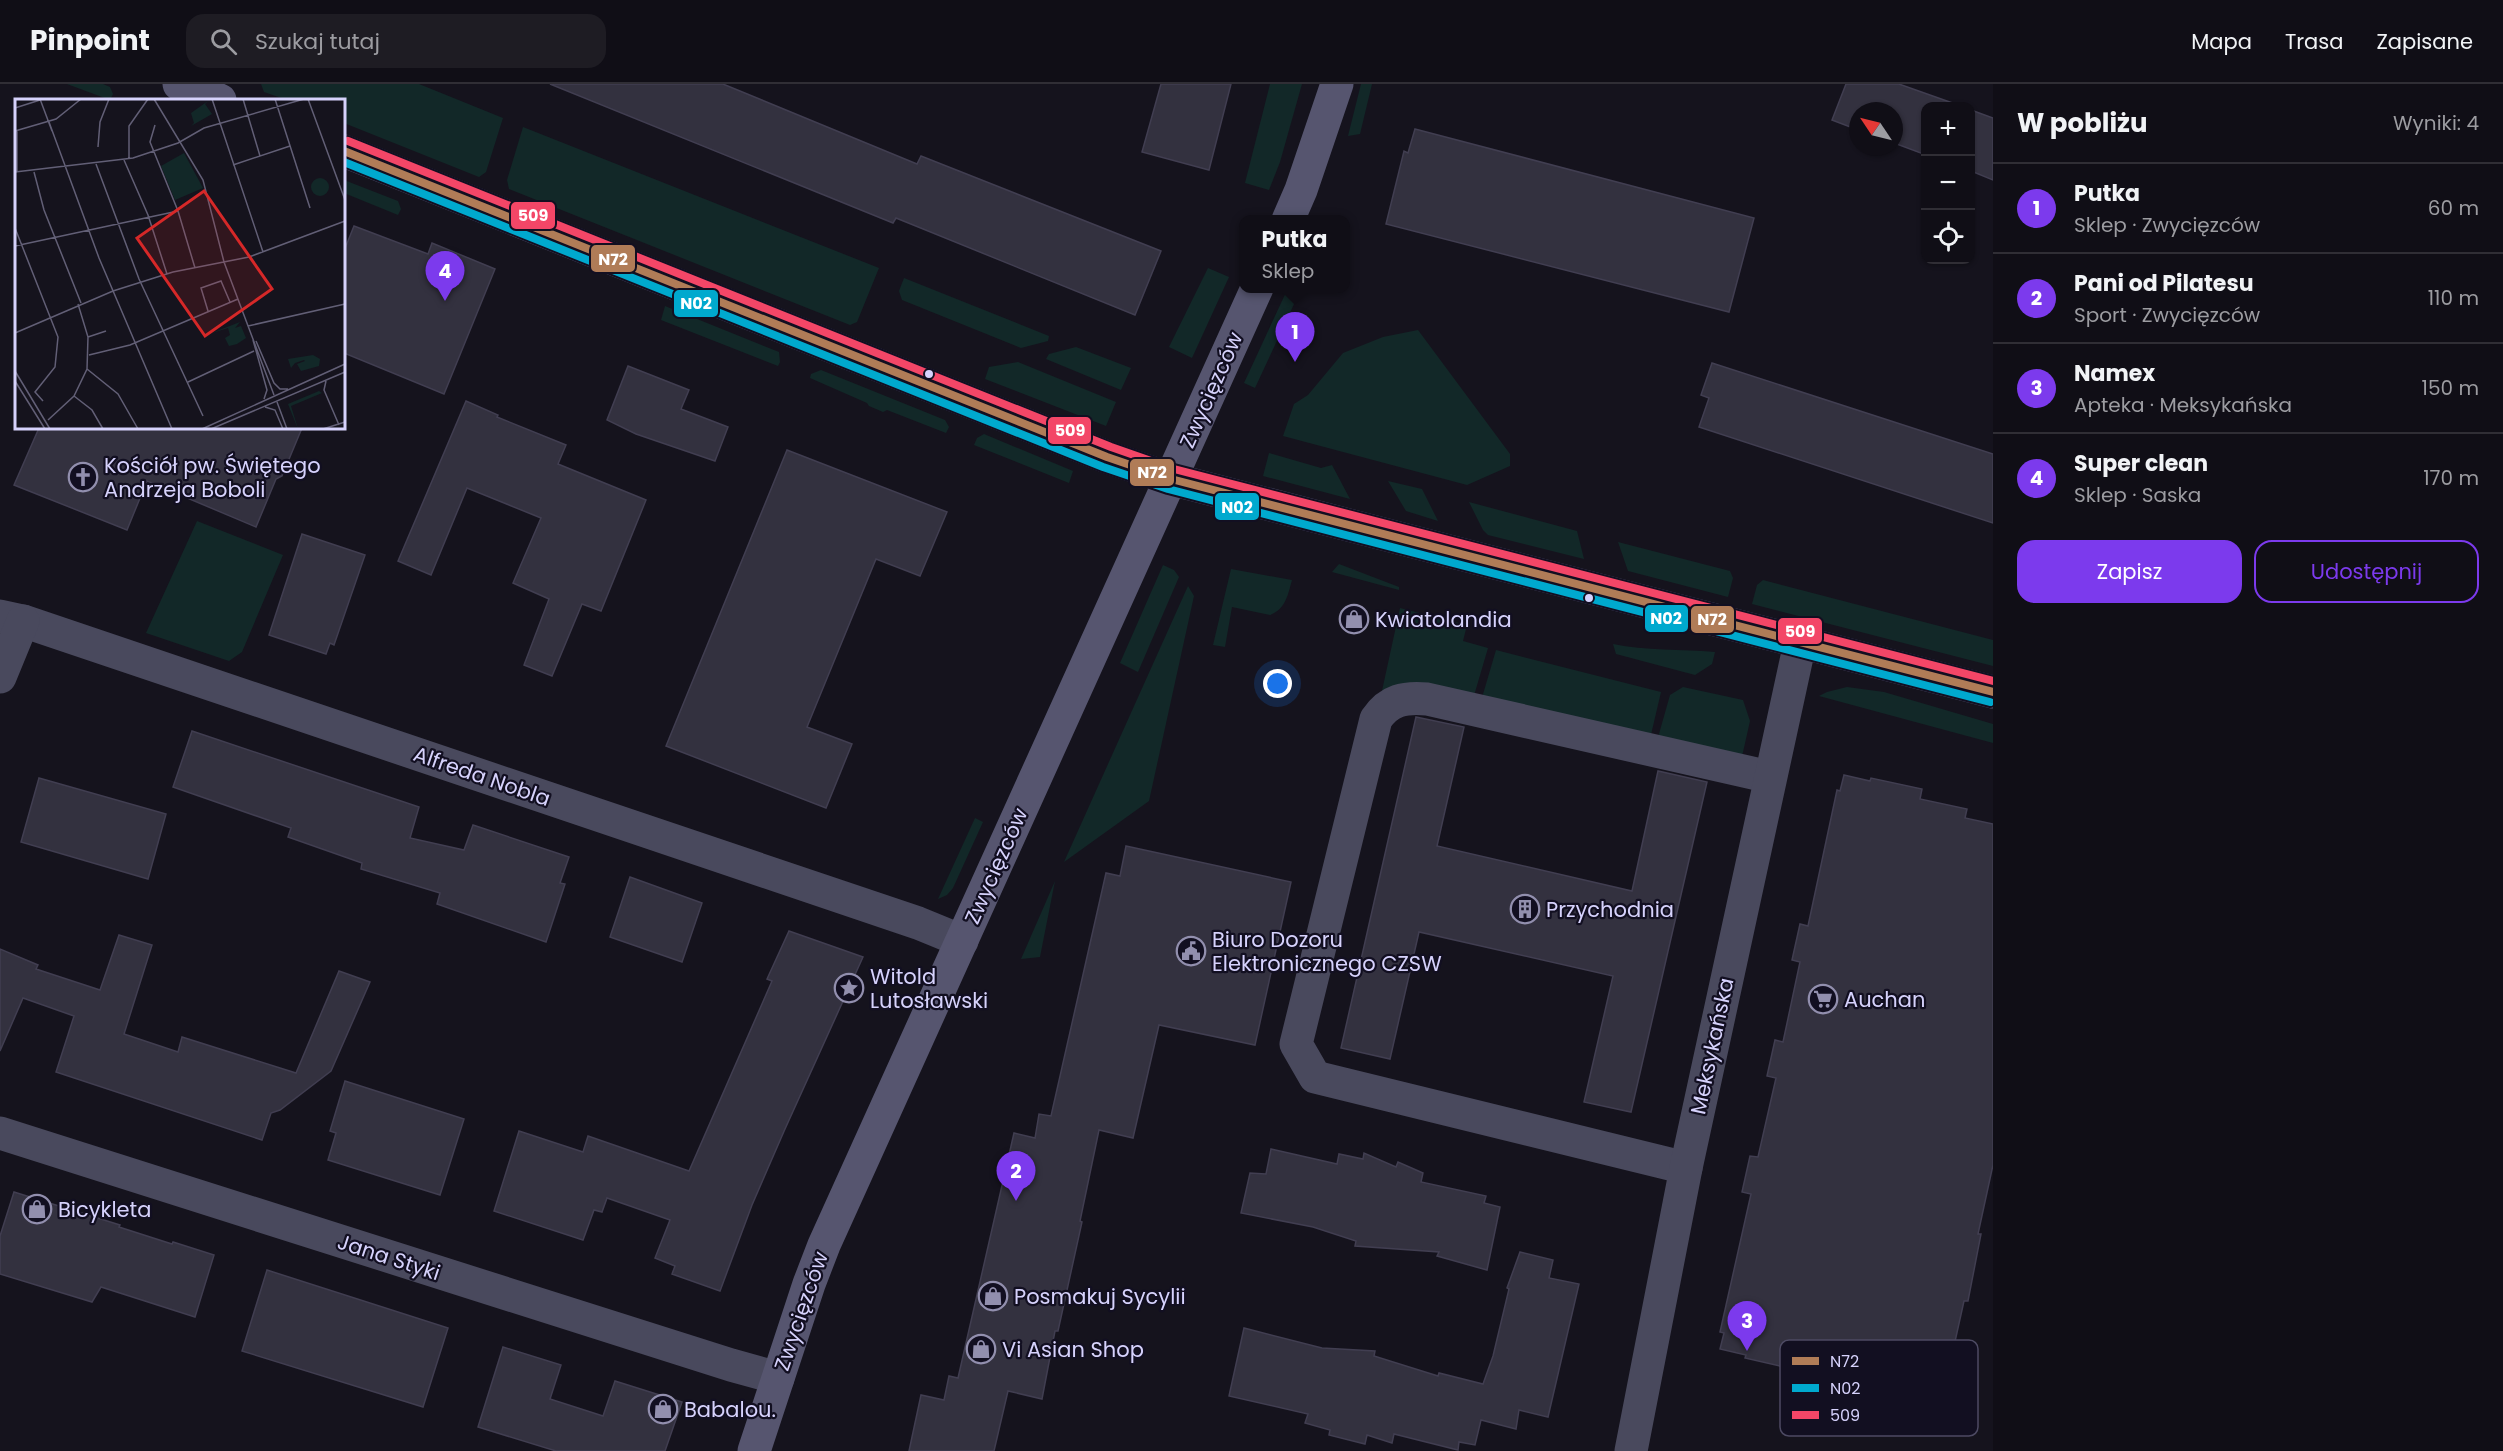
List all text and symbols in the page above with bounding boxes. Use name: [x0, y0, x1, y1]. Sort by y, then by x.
search box: [186, 14, 606, 68]
text: Pinpoint: [30, 21, 150, 60]
icon: search: [207, 25, 240, 58]
text: Szukaj tutaj: [255, 26, 380, 57]
text: Mapa: [2191, 27, 2252, 56]
text: Trasa: [2285, 27, 2343, 56]
text: Zapisane: [2376, 27, 2473, 56]
inset map: [15, 99, 345, 429]
north arrow: [1849, 102, 1903, 156]
map controls: [1921, 102, 1975, 264]
button: +: [1921, 102, 1975, 156]
text: W pobliżu: [2017, 105, 2148, 141]
text: Wyniki: 4: [2393, 109, 2479, 137]
button: −: [1921, 156, 1975, 210]
text: Putka: [2074, 178, 2140, 209]
text: 1: [2033, 194, 2040, 222]
text: 60 m: [2428, 194, 2479, 222]
line badge: 509: [510, 201, 556, 230]
text: 509: [518, 204, 548, 227]
button: locate: [1921, 210, 1975, 264]
text: Sklep · Zwycięzców: [2074, 211, 2260, 239]
popup: [1239, 215, 1350, 293]
text: Putka: [1261, 224, 1328, 255]
line badge: N72: [590, 244, 636, 273]
text: N72: [598, 248, 628, 271]
pin: 4: [426, 252, 464, 301]
text: Sklep: [1261, 257, 1314, 285]
text: Pani od Pilatesu: [2074, 268, 2254, 299]
text: 2: [2031, 284, 2042, 312]
text: 110 m: [2428, 284, 2479, 312]
line badge: N02: [673, 289, 719, 318]
text: N02: [680, 292, 712, 315]
text: Sport · Zwycięzców: [2074, 301, 2260, 329]
pin: 1: [1276, 312, 1314, 362]
street label: Zwycięzców: [1172, 327, 1250, 453]
text: Namex: [2074, 358, 2155, 389]
unlabelled marker: [923, 368, 935, 380]
text: 3: [2030, 374, 2043, 402]
text: 150 m: [2422, 374, 2479, 402]
text: Apteka · Meksykańska: [2074, 391, 2292, 419]
line badge: 509: [1047, 416, 1092, 445]
text: 509: [1055, 419, 1085, 442]
text: Super clean: [2074, 448, 2208, 479]
place label: Kościół pw. Świętego Andrzeja Boboli: [104, 451, 321, 504]
line badge: N72: [1129, 458, 1175, 487]
church icon: Kościół pw. Świętego Andrzeja Boboli: [67, 461, 99, 493]
text: N72: [1137, 461, 1167, 484]
text: 4: [2030, 464, 2043, 492]
text: 170 m: [2423, 464, 2479, 492]
text: Sklep · Saska: [2074, 481, 2201, 509]
line badge: N02: [1214, 492, 1260, 521]
text: N02: [1221, 496, 1253, 519]
button: Zapisz: [2017, 540, 2242, 603]
button: Udostępnij: [2254, 540, 2479, 603]
unlabelled marker: [1583, 592, 1595, 604]
shop icon: Kwiatolandia: [1338, 603, 1370, 635]
line badge: N02: [1644, 604, 1689, 633]
place label: Kwiatolandia: [1375, 605, 1512, 634]
line badge: N72: [1690, 605, 1735, 634]
text: N02: [1650, 607, 1682, 630]
text: N72: [1697, 608, 1727, 631]
line badge: 509: [1777, 617, 1823, 645]
text: 509: [1785, 620, 1815, 643]
your location: [1263, 669, 1292, 698]
street label: Alfreda Nobla: [410, 739, 554, 813]
street label: Zwycięzców: [957, 803, 1035, 929]
building icon: Przychodnia: [1509, 893, 1541, 925]
place label: Przychodnia: [1546, 895, 1674, 924]
place label: Biuro Dozoru Elektronicznego CZSW: [1212, 925, 1442, 978]
public building icon: Biuro Dozoru Elektronicznego CZSW: [1175, 935, 1207, 967]
place label: Witold Lutosławski: [870, 962, 988, 1015]
place icon: Witold Lutosławski: [833, 972, 865, 1004]
street label: Meksykańska: [1683, 975, 1741, 1117]
supermarket icon: Auchan: [1807, 983, 1839, 1015]
place label: Auchan: [1844, 985, 1925, 1014]
pin: 2: [996, 1152, 1036, 1201]
shop icon: Bicykleta: [21, 1193, 53, 1225]
place label: Bicykleta: [58, 1195, 151, 1224]
street label: Jana Styki: [334, 1227, 444, 1287]
street label: Zwycięzców: [767, 1248, 835, 1374]
shop icon: Posmakuj Sycylii: [977, 1280, 1009, 1312]
place label: Posmakuj Sycylii: [1014, 1282, 1186, 1311]
pin: 3: [1728, 1302, 1766, 1351]
shop icon: Vi Asian Shop: [965, 1333, 997, 1365]
place label: Vi Asian Shop: [1002, 1335, 1144, 1364]
legend: [1780, 1340, 1978, 1436]
text: N72: [1830, 1350, 1859, 1373]
text: N02: [1830, 1377, 1861, 1400]
shop icon: Babalou.: [647, 1393, 679, 1425]
place label: Babalou.: [684, 1395, 776, 1424]
text: 509: [1830, 1404, 1860, 1427]

